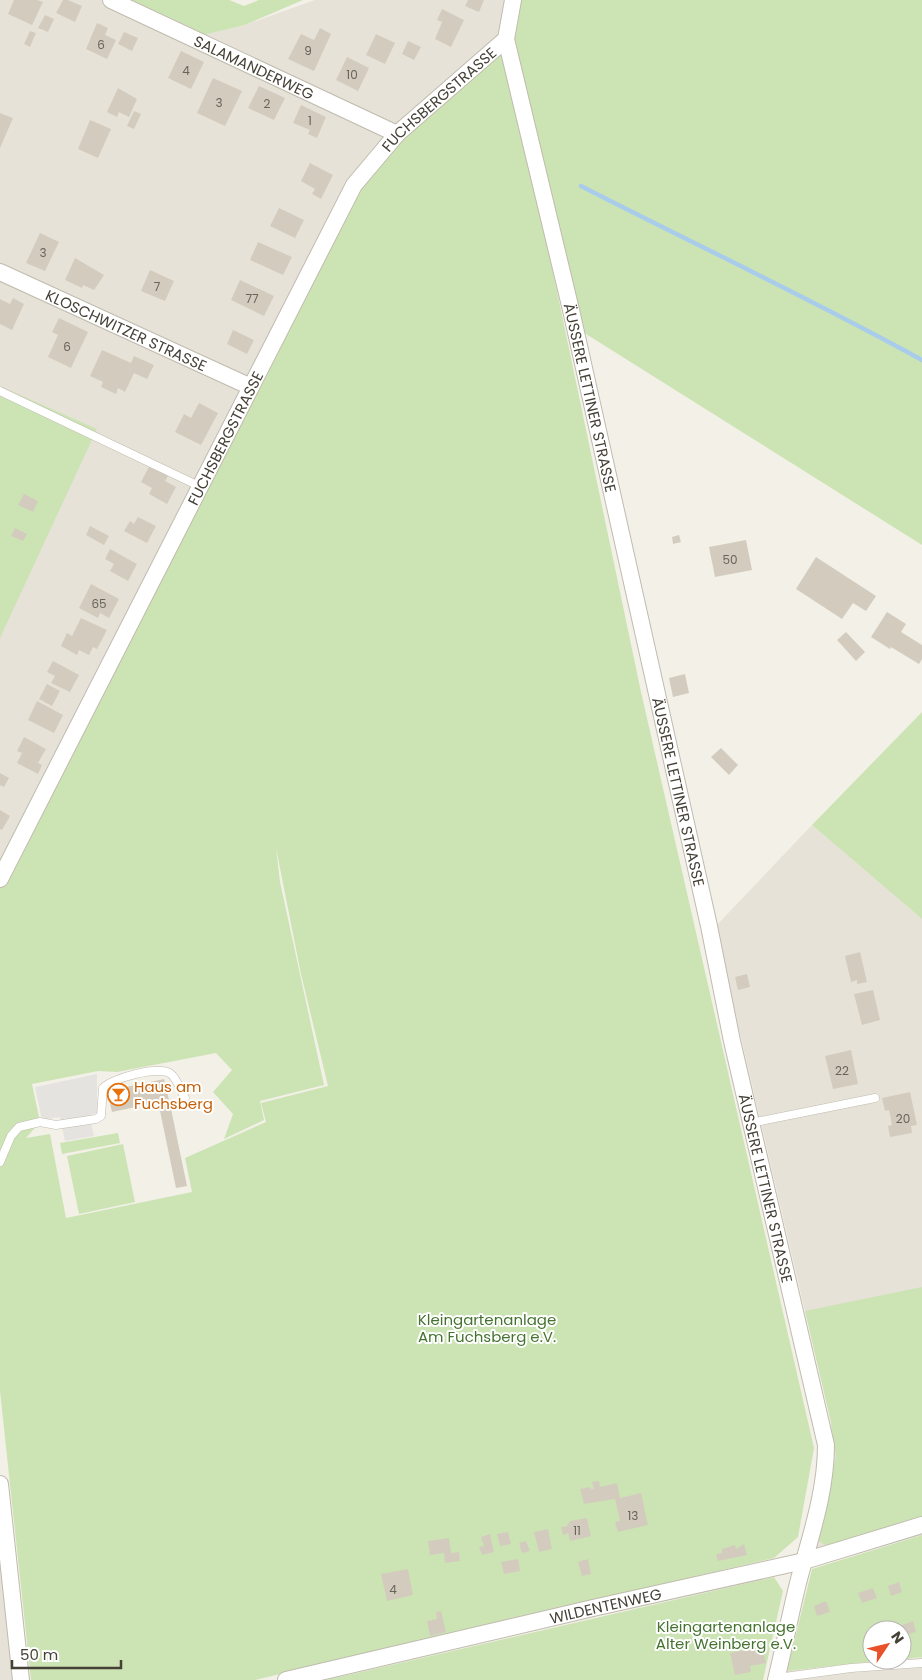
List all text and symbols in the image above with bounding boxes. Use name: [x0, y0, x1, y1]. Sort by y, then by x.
street label: SALAMANDERWEG: [190, 30, 318, 104]
house number: 6: [97, 36, 105, 53]
house number: 9: [304, 42, 312, 59]
street label: FUCHSBERGSTRASSE: [376, 42, 500, 156]
house number: 4: [182, 62, 190, 79]
house number: 10: [346, 66, 358, 83]
house number: 3: [215, 94, 223, 111]
house number: 2: [264, 95, 271, 112]
house number: 1: [308, 112, 312, 129]
house number: 3: [39, 244, 47, 261]
house number: 7: [154, 278, 161, 295]
street label: KLOSCHWITZER STRASSE: [42, 284, 210, 376]
house number: 77: [245, 290, 259, 307]
street label: ÄUSSERE LETTINER STRASSE: [559, 301, 622, 494]
house number: 6: [63, 338, 71, 355]
street label: FUCHSBERGSTRASSE: [182, 367, 268, 509]
house number: 50: [722, 551, 738, 568]
house number: 65: [91, 595, 107, 612]
street label: ÄUSSERE LETTINER STRASSE: [648, 695, 710, 888]
house number: 22: [835, 1062, 849, 1079]
place label: Haus am Fuchsberg: [134, 1076, 213, 1114]
bar icon: Haus am Fuchsberg: [106, 1083, 130, 1107]
street label: ÄUSSERE LETTINER STRASSE: [734, 1092, 798, 1285]
house number: 20: [896, 1110, 910, 1127]
park label: Kleingartenanlage Am Fuchsberg e.V.: [418, 1309, 556, 1347]
house number: 13: [628, 1507, 638, 1524]
house number: 11: [573, 1522, 581, 1539]
house number: 4: [389, 1581, 397, 1598]
street label: WILDENTENWEG: [547, 1583, 664, 1628]
park label: Kleingartenanlage Alter Weinberg e.V.: [656, 1616, 796, 1654]
north arrow: [862, 1620, 912, 1670]
text: N: [886, 1627, 909, 1648]
scale bar: [12, 1638, 121, 1670]
text: 50 m: [20, 1644, 58, 1665]

